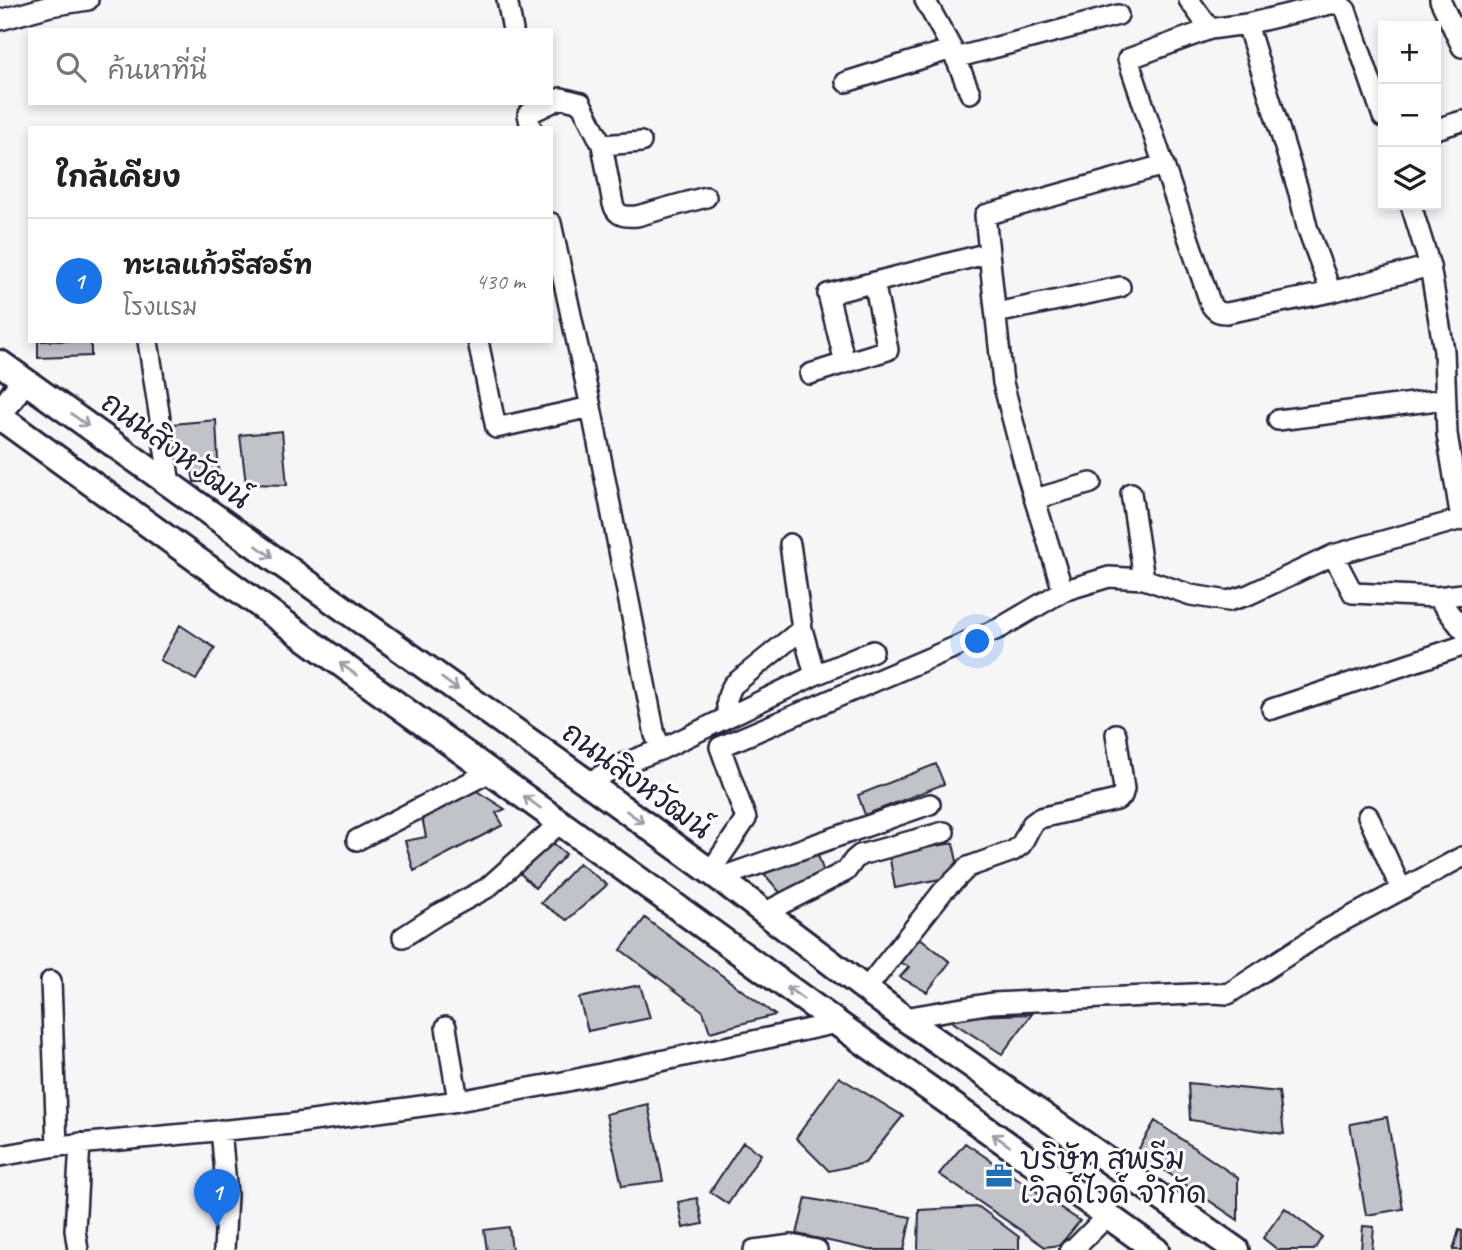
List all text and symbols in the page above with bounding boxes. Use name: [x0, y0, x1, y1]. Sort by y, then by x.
map controls: [1378, 21, 1441, 210]
button: +: [1378, 21, 1441, 84]
search box: [28, 28, 553, 105]
icon: search: [52, 48, 90, 86]
text: ค้นหาที่นี่: [108, 54, 207, 87]
button: −: [1378, 84, 1441, 147]
button: layers: [1378, 147, 1441, 210]
text: ใกล้เคียง: [56, 158, 181, 196]
text: ทะเลแก้วรีสอร์ท: [123, 249, 313, 282]
text: 1: [74, 267, 84, 296]
text: 430 m: [476, 267, 525, 296]
text: โรงแรม: [123, 293, 197, 322]
street label: ถนนสิงหวัฒน์: [94, 382, 259, 517]
one-way arrow: [70, 413, 89, 427]
one-way arrow: [255, 545, 274, 559]
your location: [960, 624, 994, 658]
one-way arrow: [339, 662, 358, 676]
one-way arrow: [440, 677, 459, 691]
street label: ถนนสิงหวัฒน์: [555, 712, 720, 847]
one-way arrow: [523, 795, 542, 810]
one-way arrow: [625, 810, 644, 824]
one-way arrow: [786, 986, 805, 1001]
one-way arrow: [991, 1133, 1010, 1148]
place label: บริษัท สุพรีม เวิลด์ไวด์ จำกัด: [1020, 1140, 1207, 1212]
office icon: บริษัท สุพรีม เวิลด์ไวด์ จำกัด: [984, 1161, 1014, 1191]
pin: 1: [194, 1169, 240, 1227]

